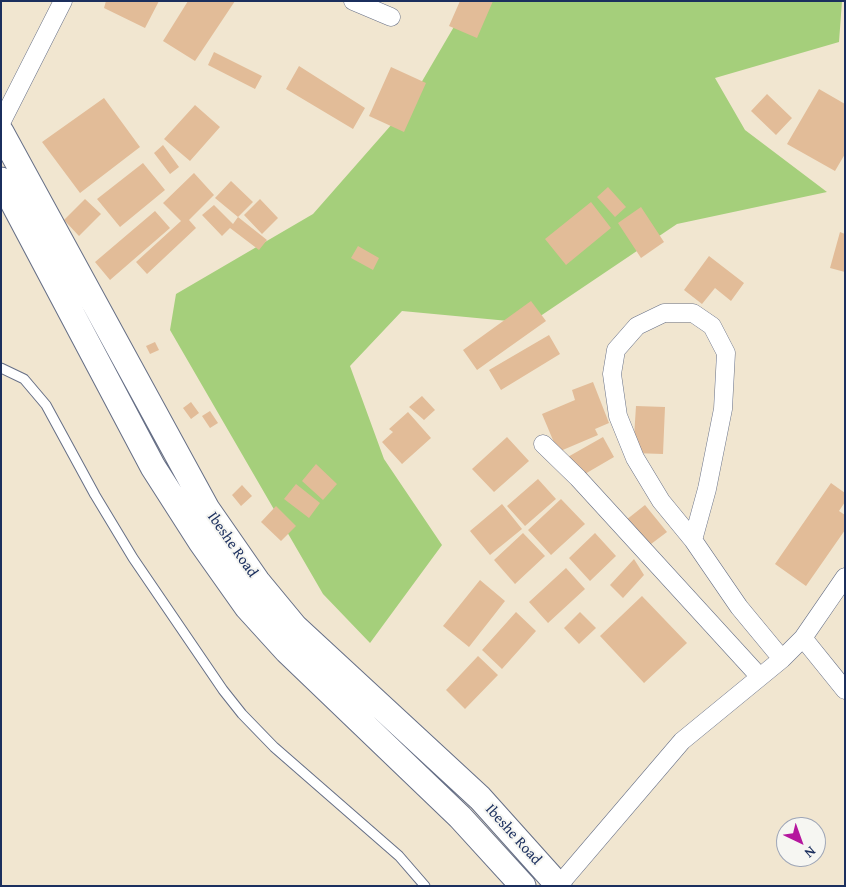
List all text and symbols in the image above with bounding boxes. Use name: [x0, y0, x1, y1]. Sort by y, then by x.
street label: Ibeshe Road: [203, 509, 261, 581]
street label: Ibeshe Road: [481, 801, 545, 869]
north arrow: [776, 817, 826, 867]
text: N: [800, 842, 821, 863]

